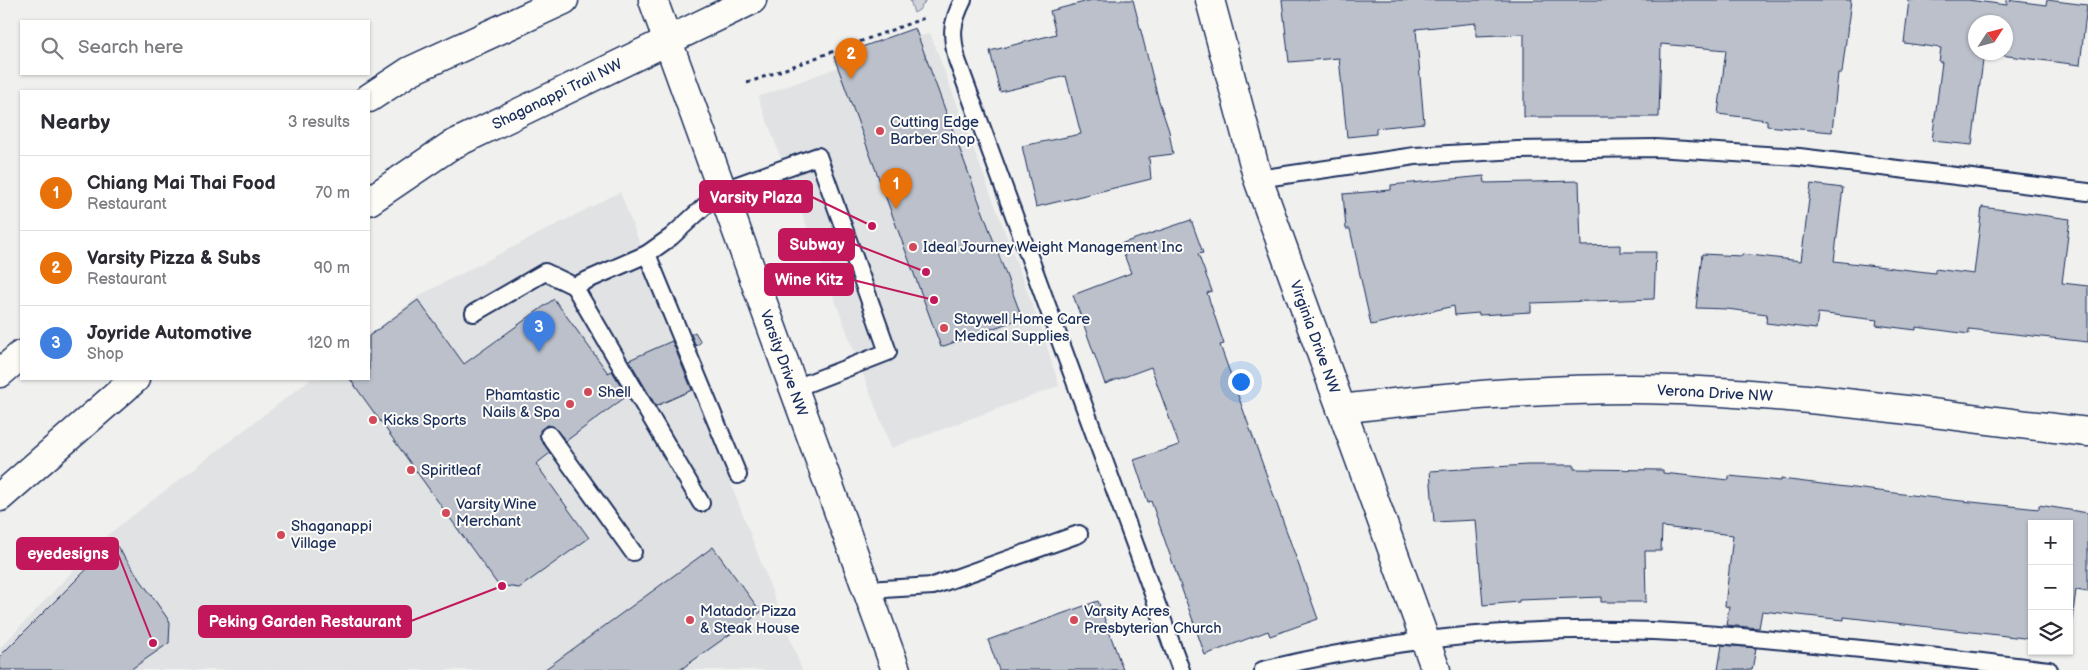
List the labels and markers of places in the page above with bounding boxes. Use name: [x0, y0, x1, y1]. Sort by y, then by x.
pin: 2: [835, 38, 867, 79]
place label: Cutting Edge Barber Shop: [890, 113, 979, 149]
marker: Cutting Edge Barber Shop: [874, 125, 886, 137]
pin: 1: [880, 168, 912, 209]
callout: Varsity Plaza: [700, 181, 812, 212]
callout: Subway: [779, 229, 854, 260]
place label: Ideal Journey Weight Management Inc: [923, 238, 1183, 257]
marker: Ideal Journey Weight Management Inc: [907, 241, 919, 253]
callout: Wine Kitz: [765, 264, 853, 295]
place label: Staywell Home Care Medical Supplies: [954, 310, 1090, 346]
pin: 3: [523, 311, 555, 352]
marker: Staywell Home Care Medical Supplies: [938, 322, 950, 334]
place label: Shell: [598, 383, 631, 402]
place label: Phamtastic Nails & Spa: [482, 386, 560, 422]
marker: Shell: [582, 386, 594, 398]
marker: Phamtastic Nails & Spa: [564, 398, 576, 410]
place label: Kicks Sports: [383, 411, 467, 430]
marker: Kicks Sports: [367, 414, 379, 426]
place label: Spiritleaf: [421, 461, 481, 480]
marker: Spiritleaf: [405, 464, 417, 476]
place label: Varsity Wine Merchant: [456, 495, 537, 531]
marker: Varsity Wine Merchant: [440, 507, 452, 519]
place label: Shaganappi Village: [291, 517, 372, 553]
marker: Shaganappi Village: [275, 529, 287, 541]
callout: eyedesigns: [17, 538, 118, 569]
place label: Matador Pizza & Steak House: [700, 602, 800, 638]
place label: Varsity Acres Presbyterian Church: [1084, 602, 1222, 638]
callout: Peking Garden Restaurant: [199, 606, 411, 637]
marker: Matador Pizza & Steak House: [684, 614, 696, 626]
marker: Varsity Acres Presbyterian Church: [1068, 614, 1080, 626]

